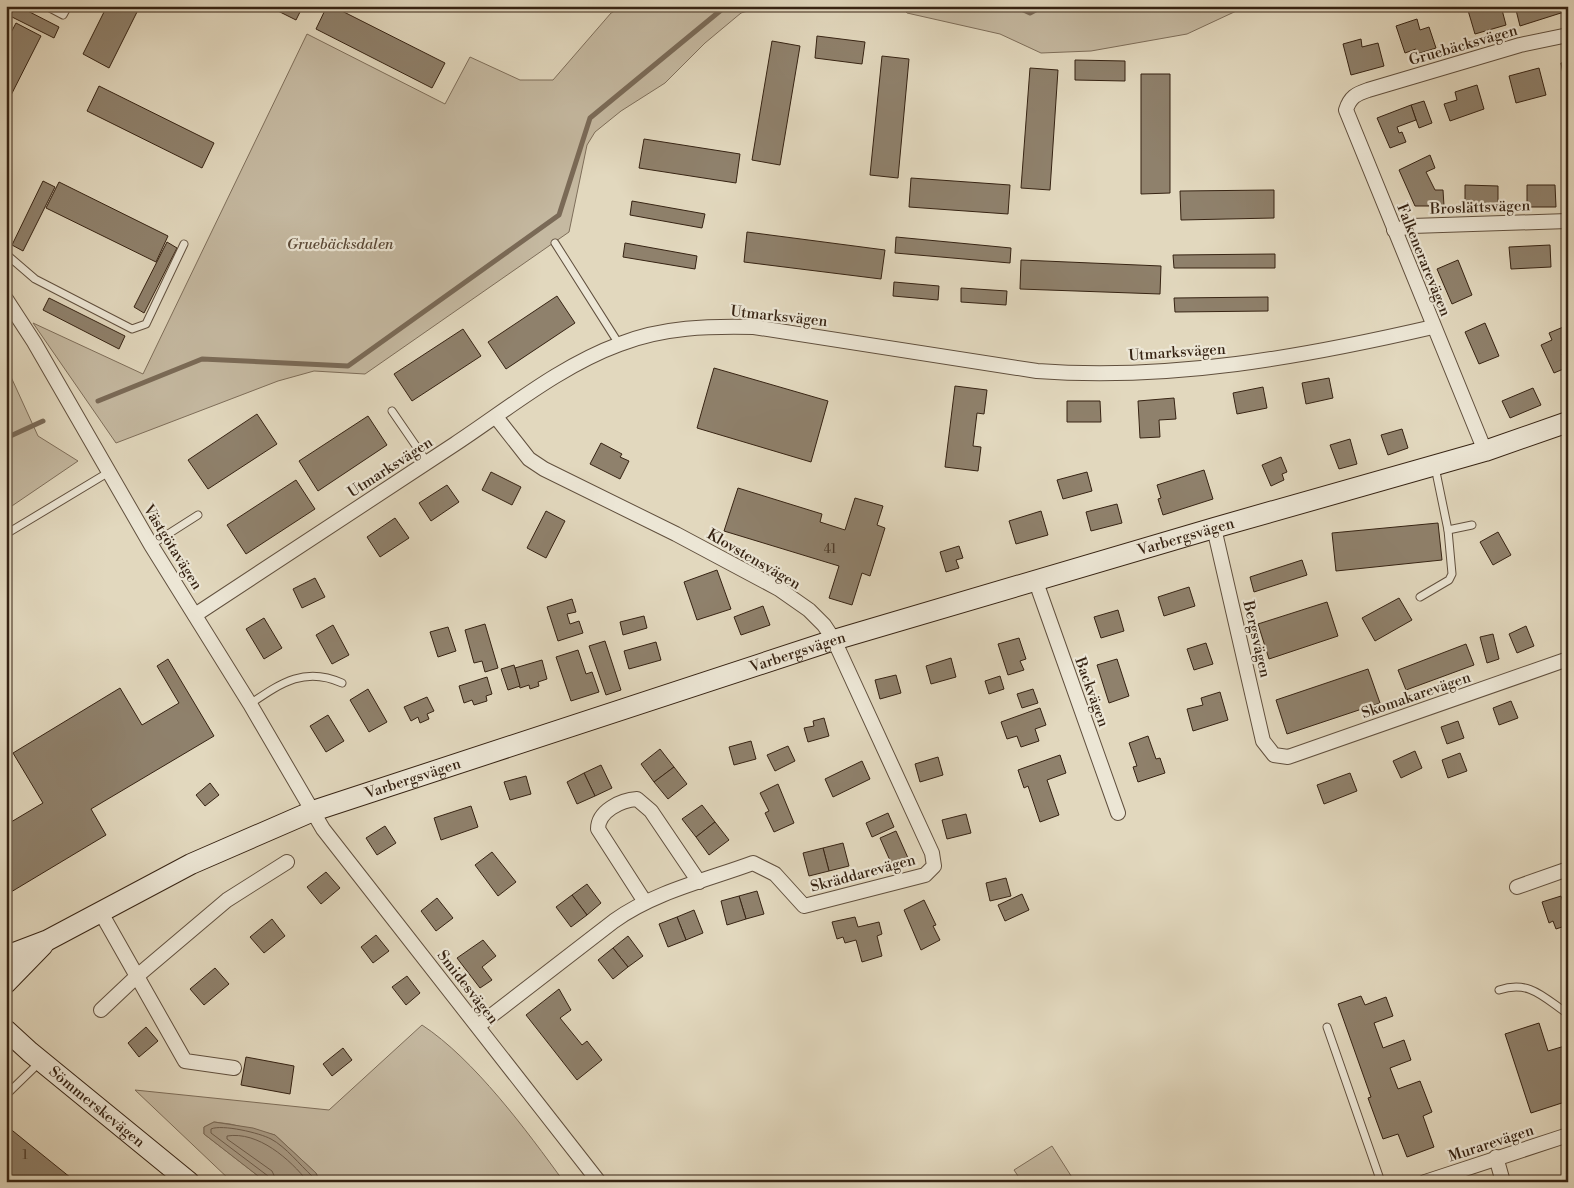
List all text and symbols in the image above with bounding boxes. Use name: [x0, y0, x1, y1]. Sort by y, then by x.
street label: Gruebäcksvägen: [1407, 21, 1520, 70]
street label: Broslättsvägen: [1428, 196, 1531, 219]
street label: Falkenerarevägen: [1392, 201, 1455, 319]
park label: Gruebäcksdalen: [287, 235, 394, 254]
street label: Utmarksvägen: [729, 302, 829, 331]
street label: Utmarksvägen: [1128, 340, 1226, 365]
street label: Utmarksvägen: [344, 433, 436, 502]
street label: Västgötavägen: [138, 500, 206, 594]
street label: Varbergsvägen: [1134, 514, 1236, 560]
street label: Klovstensvägen: [703, 525, 804, 594]
house number: 41: [824, 542, 837, 557]
street label: Bergsvägen: [1238, 598, 1275, 679]
street label: Varbergsvägen: [747, 628, 848, 677]
street label: Backvägen: [1070, 654, 1113, 730]
street label: Skomakarevägen: [1359, 668, 1473, 723]
street label: Varbergsvägen: [362, 754, 463, 804]
street label: Skräddarevägen: [808, 850, 918, 897]
street label: Smidesvägen: [433, 946, 502, 1028]
street label: Sömmerskevägen: [45, 1062, 148, 1152]
street label: Murarevägen: [1446, 1121, 1536, 1166]
house number: 1: [22, 1148, 28, 1163]

